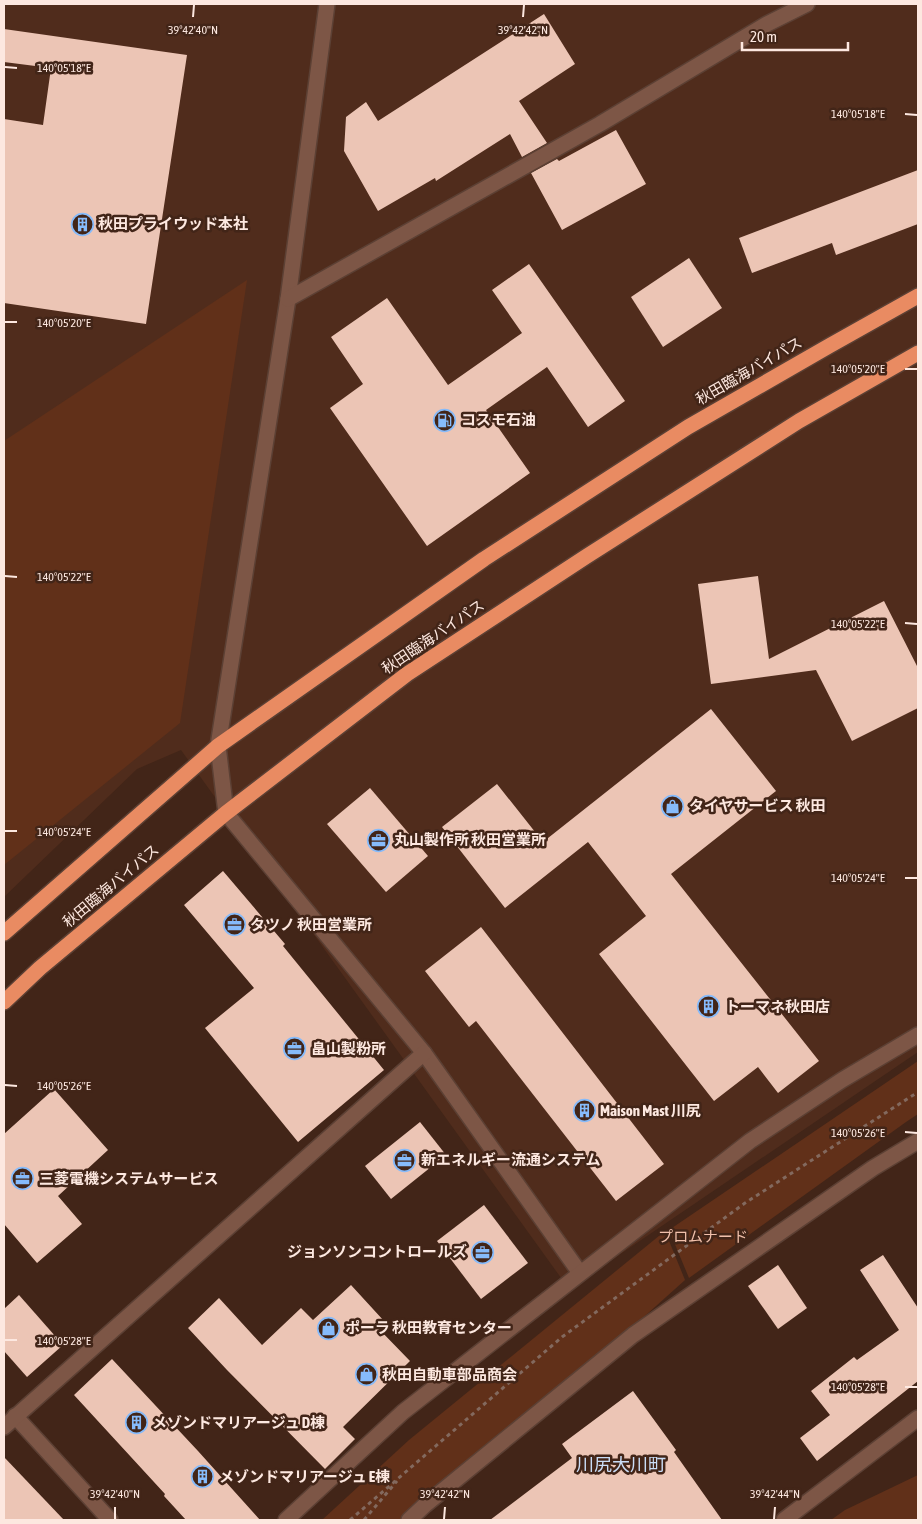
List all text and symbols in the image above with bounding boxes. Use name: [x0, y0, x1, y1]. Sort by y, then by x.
scale bar: [742, 20, 848, 52]
text: 39°42'40"N: [168, 23, 218, 37]
text: 39°42'42"N: [498, 23, 548, 37]
text: 20 m: [750, 28, 777, 45]
text: 140°05'18"E: [37, 61, 91, 75]
text: 140°05'18"E: [831, 107, 885, 121]
building icon: 秋田プライウッド本社: [70, 212, 94, 236]
place label: 秋田プライウッド本社: [98, 215, 248, 232]
text: 140°05'20"E: [37, 316, 91, 330]
street label: 秋田臨海バイパス: [693, 333, 805, 408]
text: 140°05'20"E: [831, 362, 885, 376]
fuel station icon: コスモ石油: [433, 408, 457, 432]
place label: コスモ石油: [461, 411, 536, 428]
text: 140°05'22"E: [37, 570, 91, 584]
street label: 秋田臨海バイパス: [378, 596, 487, 677]
text: 140°05'22"E: [831, 617, 885, 631]
shop icon: タイヤサービス 秋田: [661, 794, 685, 818]
place label: タイヤサービス 秋田: [689, 797, 826, 814]
text: 140°05'24"E: [37, 825, 91, 839]
office icon: 丸山製作所 秋田営業所: [366, 828, 390, 852]
place label: 丸山製作所 秋田営業所: [394, 831, 546, 848]
street label: 秋田臨海バイパス: [59, 841, 162, 931]
text: 140°05'24"E: [831, 871, 885, 885]
office icon: タツノ 秋田営業所: [222, 913, 246, 937]
place label: タツノ 秋田営業所: [250, 916, 372, 933]
building icon: トーマネ秋田店: [697, 995, 721, 1019]
place label: トーマネ秋田店: [725, 998, 830, 1015]
office icon: 畠山製粉所: [283, 1037, 307, 1061]
place label: 畠山製粉所: [311, 1040, 386, 1057]
text: 140°05'26"E: [37, 1079, 91, 1093]
building icon: Maison Mast 川尻: [572, 1099, 596, 1123]
place label: Maison Mast 川尻: [600, 1102, 701, 1119]
text: 140°05'26"E: [831, 1126, 885, 1140]
office icon: 新エネルギー流通システム: [393, 1148, 417, 1172]
place label: 新エネルギー流通システム: [421, 1151, 601, 1168]
office icon: 三菱電機システムサービス: [11, 1167, 35, 1191]
place label: 三菱電機システムサービス: [39, 1170, 219, 1187]
park label: プロムナード: [658, 1228, 748, 1245]
office icon: ジョンソンコントロールズ: [471, 1240, 495, 1264]
place label: ジョンソンコントロールズ: [287, 1243, 467, 1260]
shop icon: ポーラ 秋田教育センター: [317, 1316, 341, 1340]
place label: ポーラ 秋田教育センター: [345, 1319, 512, 1336]
text: 140°05'28"E: [37, 1334, 91, 1348]
shop icon: 秋田自動車部品商会: [354, 1363, 378, 1387]
place label: 秋田自動車部品商会: [382, 1366, 517, 1383]
text: 140°05'28"E: [831, 1380, 885, 1394]
building icon: メゾンドマリアージュ D棟: [124, 1411, 148, 1435]
place label: メゾンドマリアージュ D棟: [152, 1414, 325, 1431]
district label: 川尻大川町: [576, 1454, 666, 1475]
building icon: メゾンドマリアージュ E棟: [191, 1465, 215, 1489]
place label: メゾンドマリアージュ E棟: [219, 1468, 390, 1485]
text: 39°42'40"N: [90, 1487, 140, 1501]
text: 39°42'42"N: [420, 1487, 470, 1501]
text: 39°42'44"N: [750, 1487, 800, 1501]

